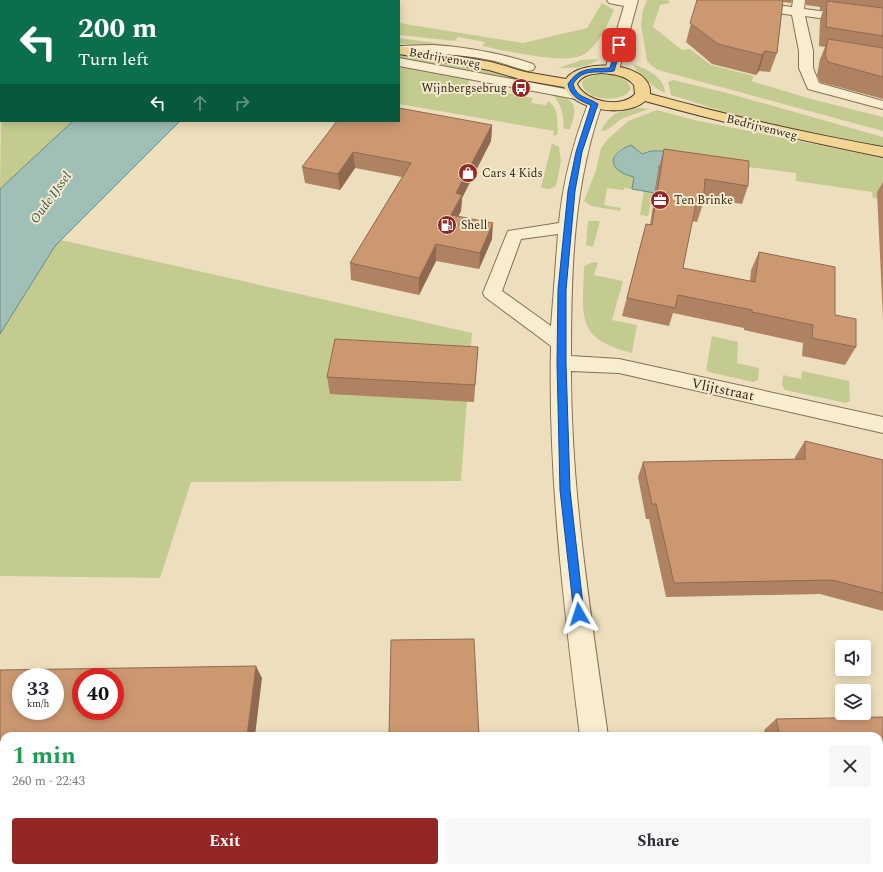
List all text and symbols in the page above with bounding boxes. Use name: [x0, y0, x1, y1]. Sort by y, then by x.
text: 200 m: [78, 7, 157, 50]
icon: left: [12, 16, 64, 68]
pin: [602, 28, 636, 62]
icon: arrive: [608, 34, 630, 56]
street label: Bedrijvenweg: [407, 43, 482, 74]
text: Turn left: [78, 46, 149, 73]
bus stop icon: Wijnbergsebrug: [510, 77, 532, 99]
place label: Wijnbergsebrug: [421, 79, 507, 98]
icon: left: [147, 92, 169, 114]
icon: ahead: [189, 92, 211, 114]
icon: right: [231, 92, 253, 114]
street label: Bedrijvenweg: [724, 109, 799, 145]
shop icon: Cars 4 Kids: [457, 162, 479, 184]
place label: Cars 4 Kids: [482, 164, 543, 183]
water label: Oude IJssel: [25, 167, 77, 228]
office icon: Ten Brinke: [649, 189, 671, 211]
place label: Ten Brinke: [674, 191, 733, 210]
fuel station icon: Shell: [436, 214, 458, 236]
place label: Shell: [461, 216, 487, 235]
street label: Vlijtstraat: [690, 373, 756, 406]
position arrow: [558, 593, 600, 635]
map controls: [835, 640, 871, 720]
button: sound: [835, 640, 871, 676]
speed limit sign: 40: [72, 668, 124, 720]
text: 33: [27, 674, 49, 704]
button: layers: [835, 684, 871, 720]
text: km/h: [27, 696, 49, 712]
text: 1 min: [12, 738, 76, 774]
button: close: [829, 745, 871, 787]
text: 260 m · 22:43: [12, 771, 85, 791]
button: Exit: [12, 818, 438, 864]
button: Share: [446, 818, 871, 864]

